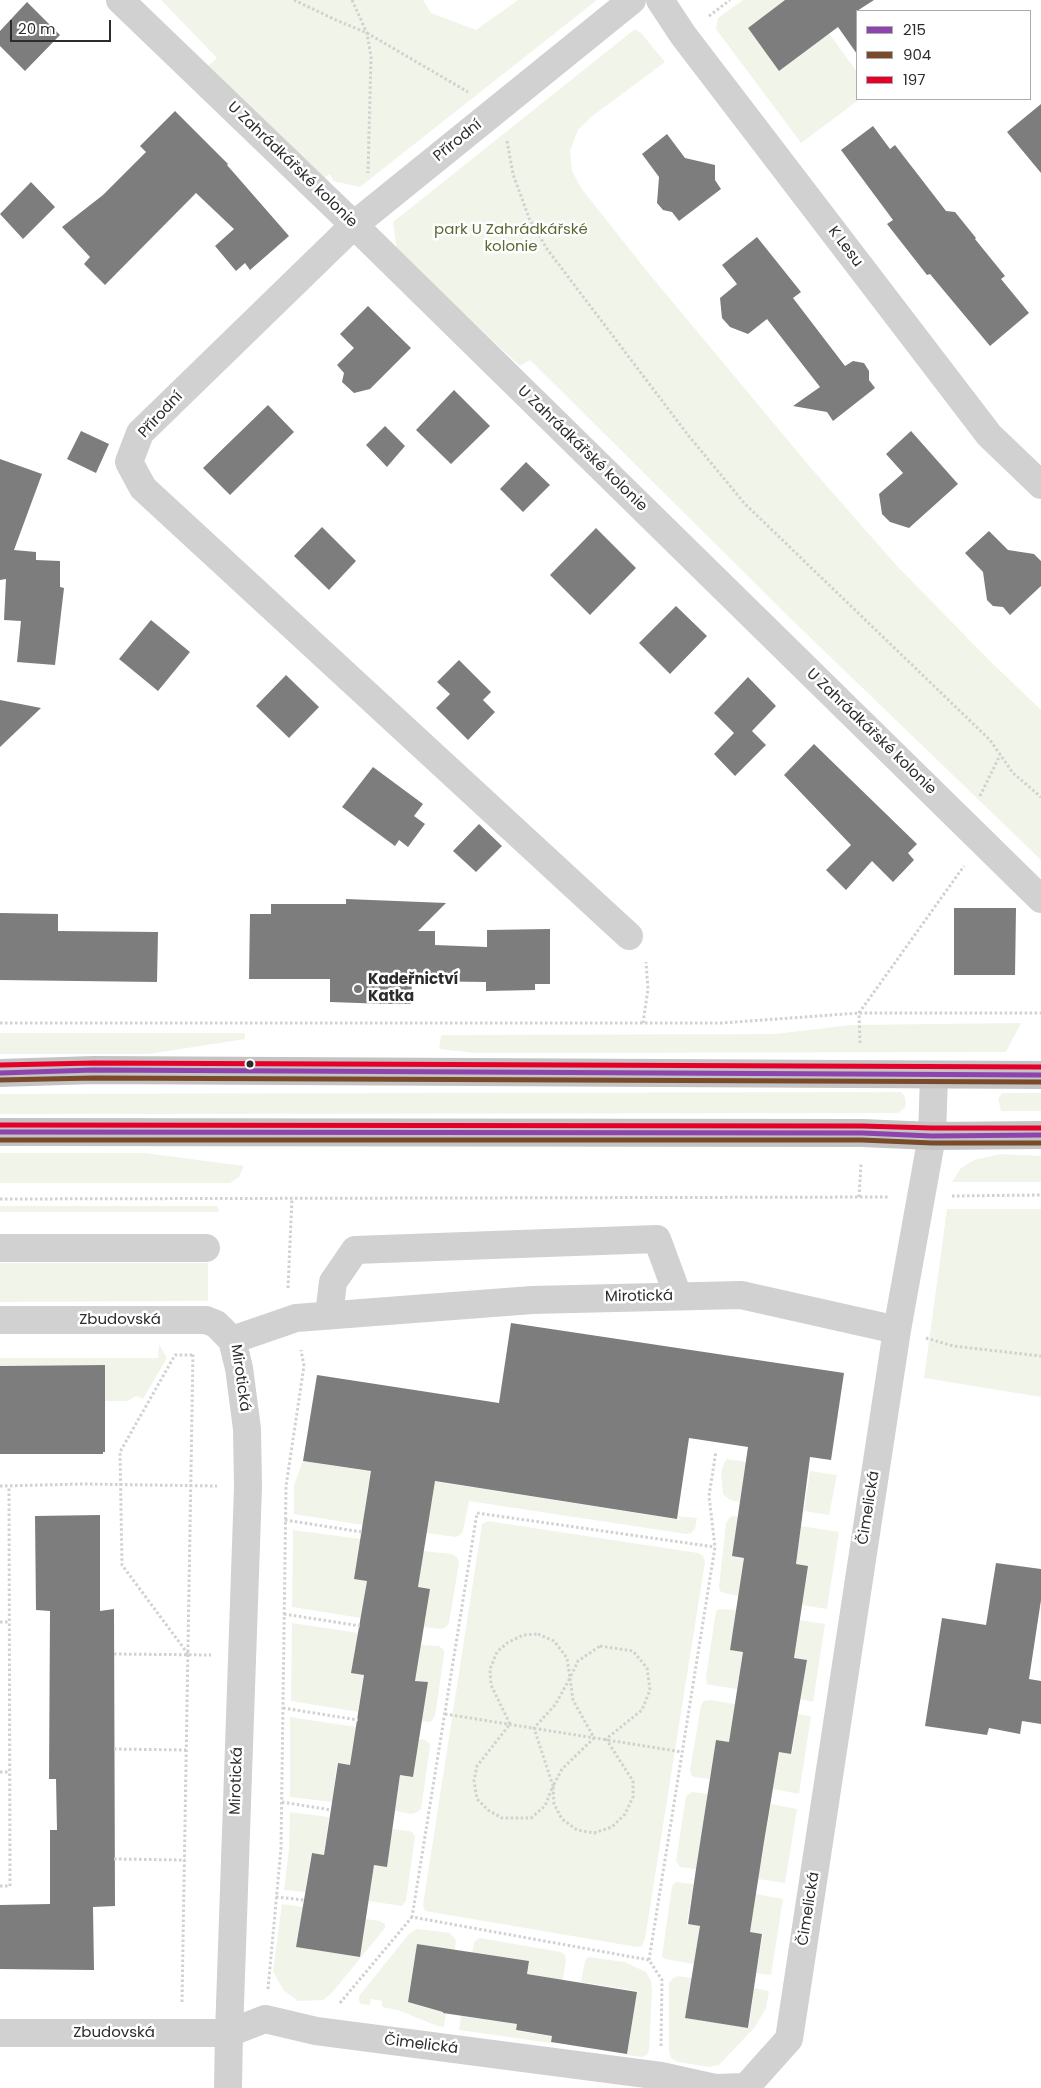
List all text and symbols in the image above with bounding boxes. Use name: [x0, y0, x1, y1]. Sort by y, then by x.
scale bar: [12, 10, 114, 42]
legend: [856, 10, 1031, 100]
text: 20 m: [18, 18, 56, 39]
text: 215: [903, 19, 926, 40]
text: 904: [903, 44, 931, 65]
text: 197: [903, 69, 925, 90]
street label: U Zahrádkářské kolonie: [223, 98, 361, 232]
street label: Přírodní: [430, 116, 486, 166]
park label: park U Zahrádkářské kolonie: [434, 221, 588, 256]
street label: K Lesu: [824, 223, 866, 271]
street label: U Zahrádkářské kolonie: [513, 382, 651, 516]
street label: Přírodní: [135, 388, 187, 442]
street label: U Zahrádkářské kolonie: [802, 665, 940, 799]
place label: Kadeřnictví Katka: [368, 971, 458, 1006]
marker: Kadeřnictví Katka: [352, 983, 364, 995]
unlabelled marker: [245, 1059, 255, 1069]
street label: Mirotická: [605, 1287, 673, 1307]
street label: Zbudovská: [79, 1311, 161, 1329]
street label: Mirotická: [226, 1343, 254, 1413]
street label: Čimelická: [854, 1470, 884, 1546]
street label: Mirotická: [227, 1747, 247, 1815]
street label: Čimelická: [794, 1871, 824, 1947]
street label: Zbudovská: [73, 2024, 155, 2042]
street label: Čimelická: [383, 2032, 459, 2058]

